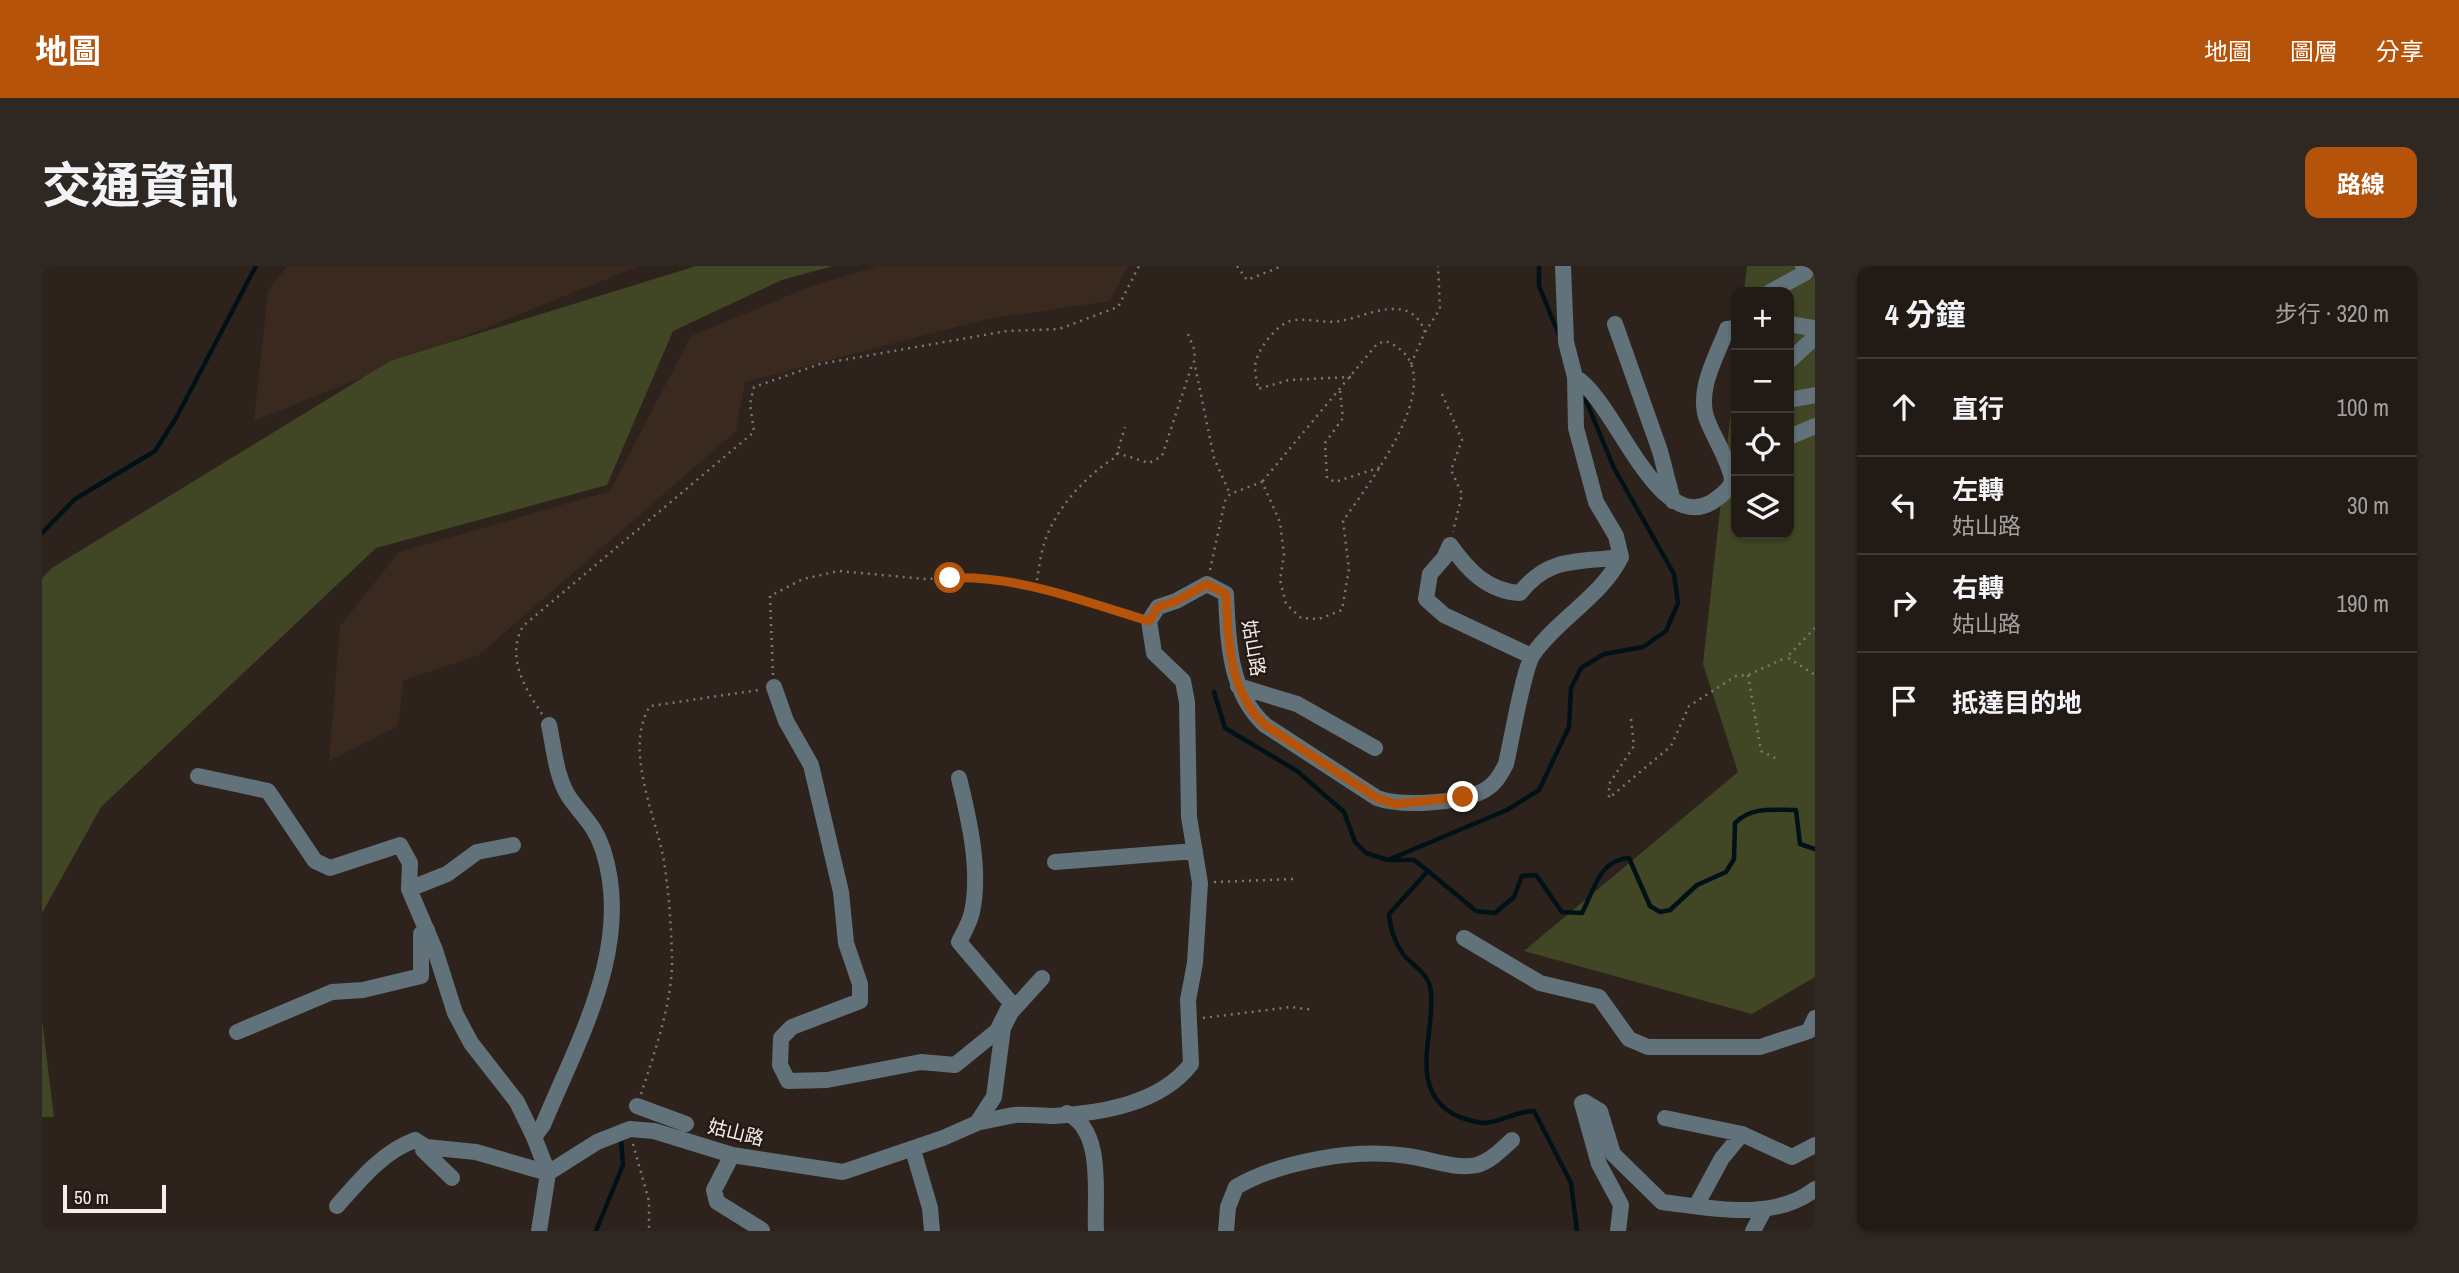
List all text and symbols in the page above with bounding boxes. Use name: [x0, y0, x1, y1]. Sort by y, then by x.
text: 地圖: [35, 29, 101, 73]
text: 地圖: [2204, 35, 2252, 67]
text: 圖層: [2290, 35, 2338, 67]
text: 分享: [2376, 35, 2424, 67]
button: 路線: [2305, 147, 2417, 218]
text: 交通資訊: [42, 152, 238, 218]
map controls: [1731, 287, 1794, 539]
button: +: [1731, 287, 1794, 350]
text: 4 分鐘: [1885, 294, 1966, 334]
text: 步行 · 320 m: [2275, 298, 2389, 329]
button: −: [1731, 350, 1794, 413]
icon: ahead: [1885, 388, 1923, 426]
text: 直行: [1952, 391, 2004, 426]
text: 100 m: [2337, 392, 2389, 423]
button: locate: [1731, 413, 1794, 476]
text: 左轉: [1952, 472, 2004, 507]
button: layers: [1731, 476, 1794, 539]
icon: left: [1885, 486, 1923, 524]
text: 30 m: [2347, 490, 2389, 521]
text: 姑山路: [1952, 510, 2021, 541]
route start: [934, 562, 965, 593]
text: 右轉: [1952, 570, 2004, 605]
icon: right: [1885, 584, 1923, 622]
text: 190 m: [2337, 588, 2389, 619]
text: 姑山路: [1952, 608, 2021, 639]
street label: 姑山路: [1236, 618, 1272, 678]
icon: arrive: [1885, 682, 1923, 720]
text: 抵達目的地: [1952, 685, 2082, 720]
route end: [1447, 781, 1478, 812]
street label: 姑山路: [705, 1112, 767, 1152]
scale bar: [63, 1182, 166, 1214]
text: 50 m: [74, 1184, 109, 1210]

